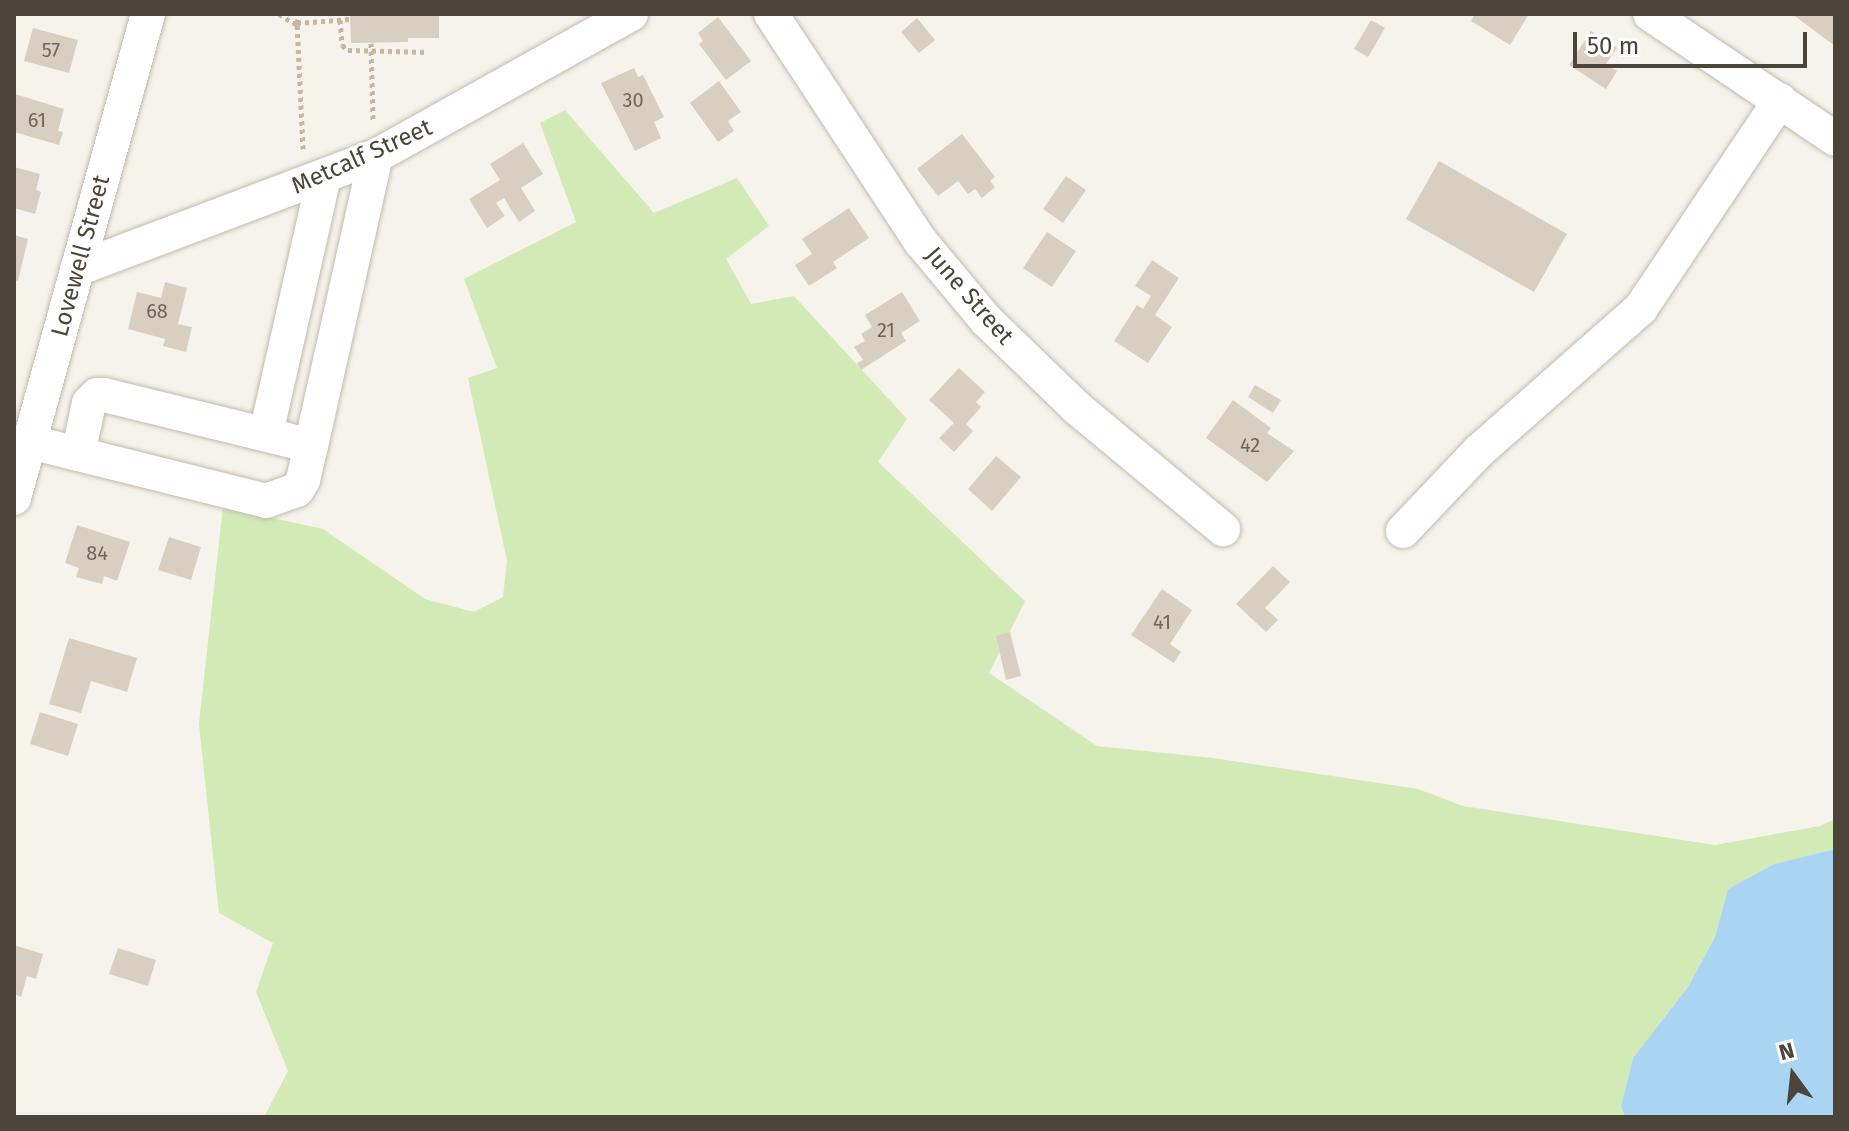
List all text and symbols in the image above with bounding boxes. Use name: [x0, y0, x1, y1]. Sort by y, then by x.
scale bar: [1577, 16, 1811, 66]
text: 50 m: [1587, 32, 1639, 60]
house number: 57: [42, 38, 60, 62]
house number: 30: [622, 88, 644, 112]
house number: 61: [28, 108, 46, 132]
street label: Metcalf Street: [287, 113, 437, 201]
street label: Lovewell Street: [46, 172, 116, 340]
street label: June Street: [919, 241, 1019, 351]
house number: 68: [146, 299, 168, 323]
house number: 21: [877, 318, 895, 342]
house number: 42: [1240, 433, 1260, 457]
house number: 84: [86, 541, 108, 565]
house number: 41: [1153, 610, 1171, 634]
north arrow: [1753, 1035, 1833, 1115]
text: N: [1776, 1036, 1797, 1066]

